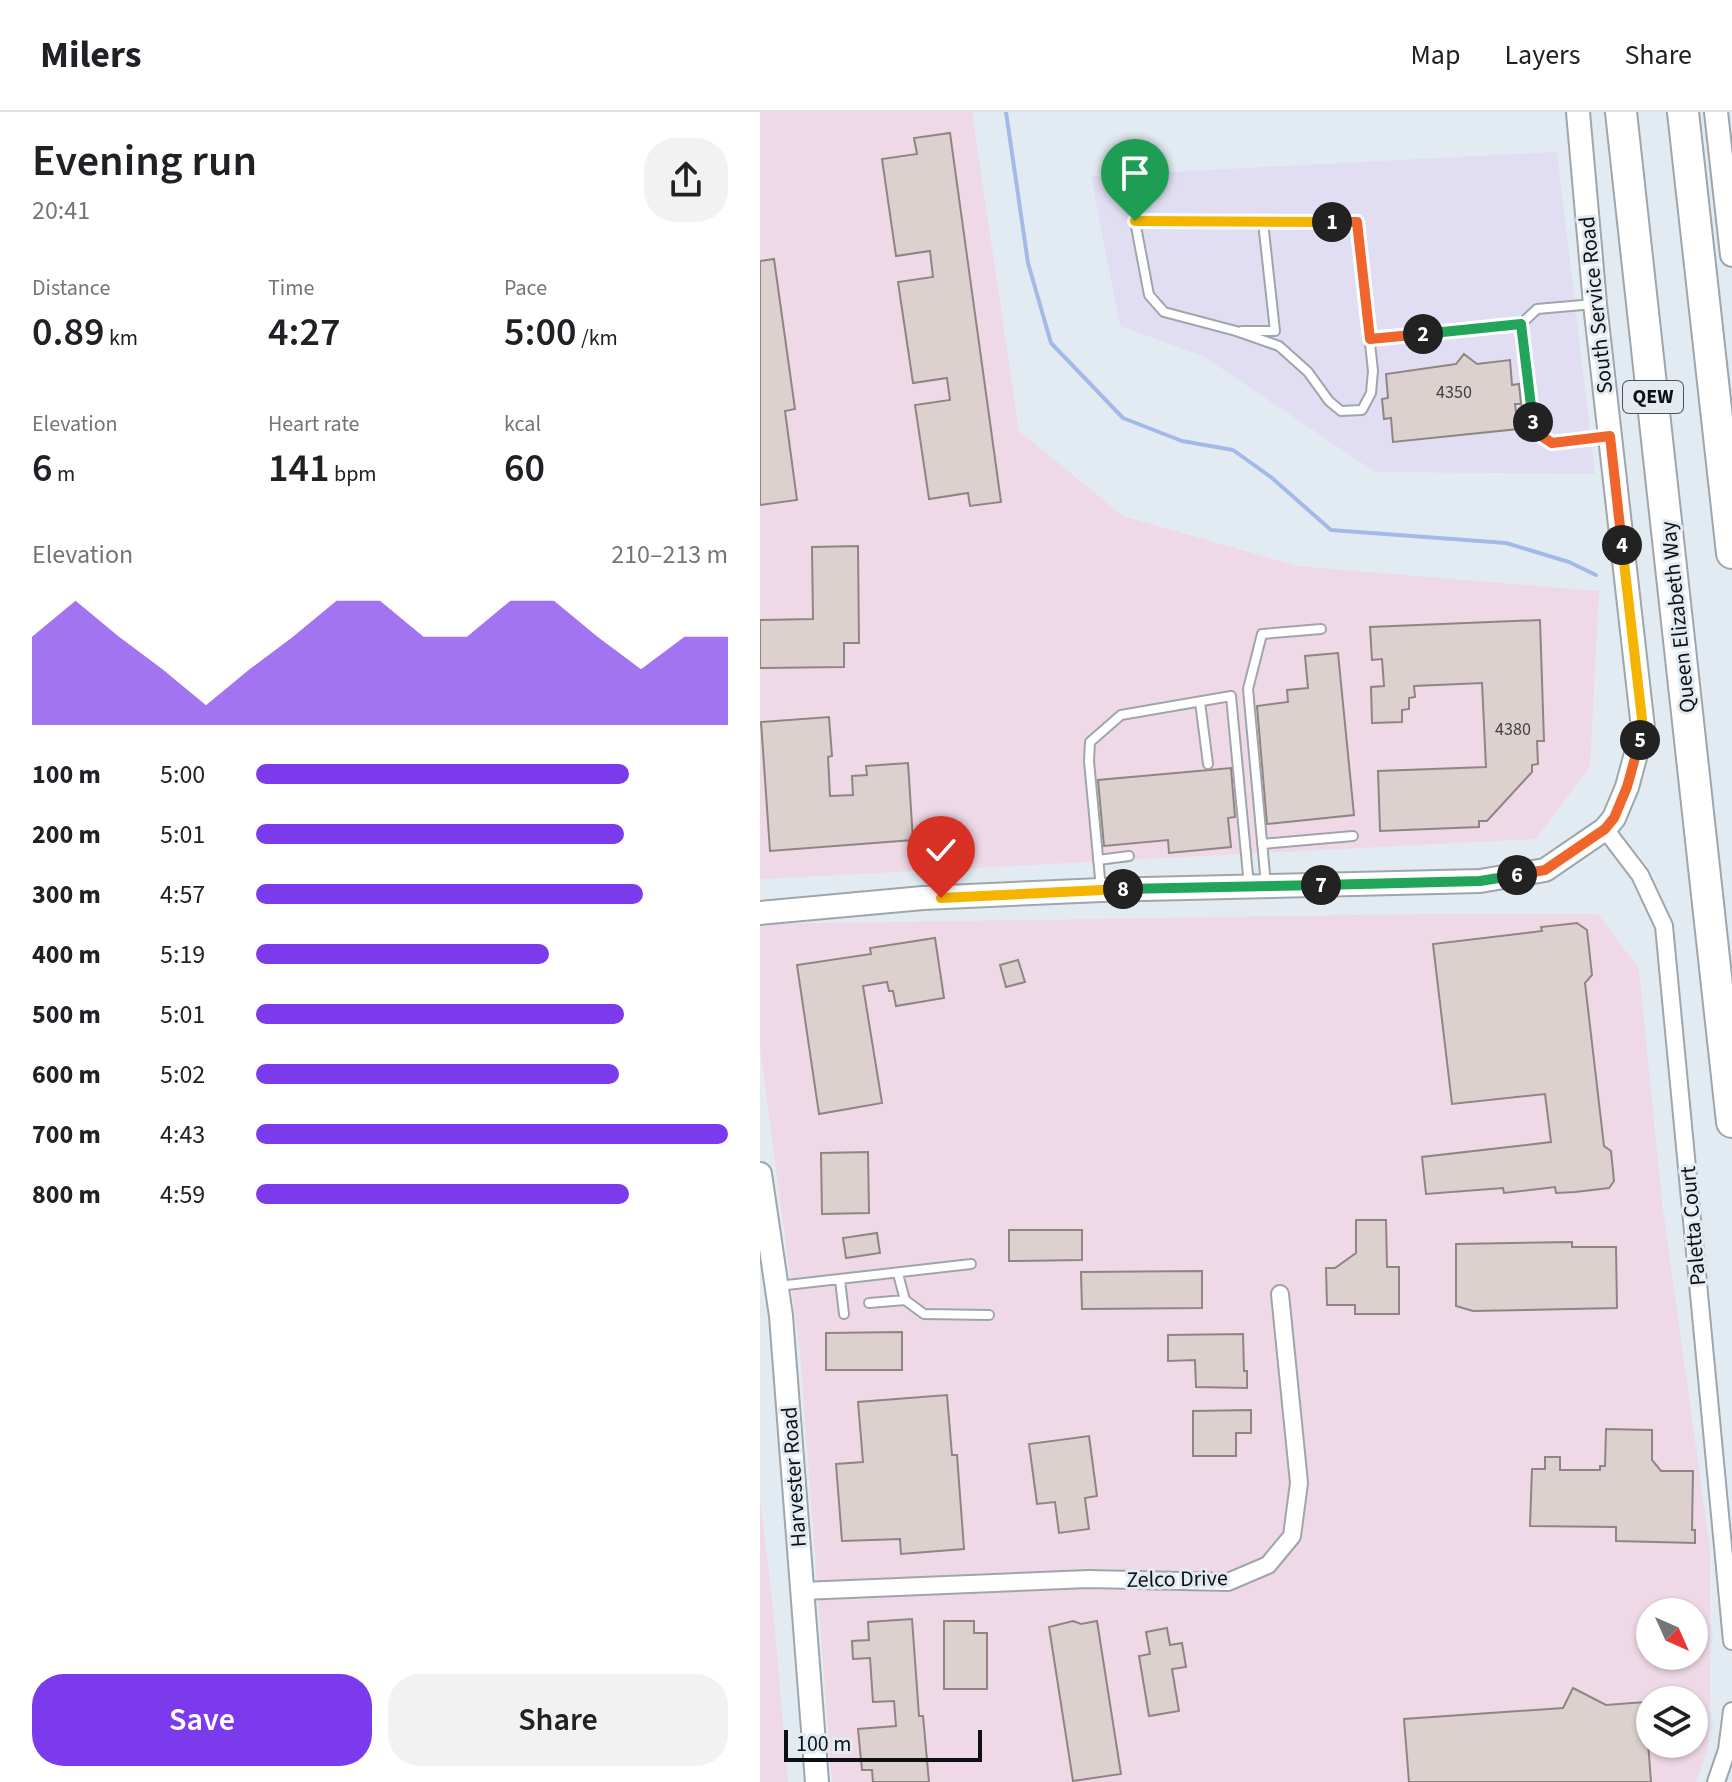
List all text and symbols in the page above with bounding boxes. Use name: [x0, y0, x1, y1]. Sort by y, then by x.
text: Milers: [40, 28, 142, 82]
text: Map: [1410, 35, 1460, 75]
text: Layers: [1504, 35, 1580, 75]
text: Share: [1624, 35, 1692, 75]
text: Evening run: [32, 130, 257, 193]
button: share: [644, 138, 728, 222]
pin: [1101, 139, 1169, 221]
icon: arrive: [1113, 151, 1157, 195]
text: 20:41: [32, 192, 90, 229]
pin: 1: [1312, 202, 1352, 242]
text: 1: [1326, 206, 1338, 238]
street label: South Service Road: [1571, 215, 1621, 395]
text: Distance: [32, 272, 110, 304]
text: Time: [268, 272, 314, 304]
text: Pace: [504, 272, 547, 304]
text: 0.89: [32, 304, 105, 361]
text: 4:27: [268, 304, 341, 361]
text: 5:00: [504, 304, 577, 361]
pin: 2: [1403, 314, 1443, 354]
text: 2: [1417, 318, 1429, 350]
text: km: [105, 322, 138, 354]
text: /km: [577, 322, 618, 354]
house number: 4350: [1436, 380, 1472, 405]
road number: QEW: [1623, 381, 1683, 413]
pin: 3: [1513, 402, 1553, 442]
text: 3: [1527, 406, 1539, 438]
text: Elevation: [32, 408, 118, 440]
text: Heart rate: [268, 408, 359, 440]
text: kcal: [504, 408, 541, 440]
text: 6: [32, 440, 53, 497]
text: 141: [268, 440, 330, 497]
text: 60: [504, 440, 545, 497]
text: m: [53, 458, 75, 490]
text: bpm: [330, 458, 377, 490]
street label: Queen Elizabeth Way: [1652, 519, 1704, 714]
pin: 4: [1602, 525, 1642, 565]
text: 4: [1616, 529, 1628, 561]
text: Elevation: [32, 536, 133, 573]
text: 210–213 m: [611, 536, 728, 573]
house number: 4380: [1495, 717, 1531, 742]
pin: 5: [1620, 720, 1660, 760]
text: 5: [1634, 724, 1646, 756]
text: 100 m: [32, 756, 101, 793]
text: 5:00: [160, 756, 205, 793]
text: 200 m: [32, 816, 101, 853]
text: 5:01: [160, 816, 205, 853]
pin: [907, 816, 975, 898]
icon: check: [919, 828, 963, 872]
pin: 6: [1497, 855, 1537, 895]
text: 6: [1511, 859, 1523, 891]
pin: 7: [1301, 865, 1341, 905]
pin: 8: [1103, 869, 1143, 909]
text: 7: [1315, 869, 1327, 901]
text: 8: [1117, 873, 1129, 905]
text: 300 m: [32, 876, 101, 913]
text: 4:57: [160, 876, 205, 913]
text: 400 m: [32, 936, 101, 973]
text: 5:19: [160, 936, 205, 973]
text: 500 m: [32, 996, 101, 1033]
text: 5:01: [160, 996, 205, 1033]
text: 600 m: [32, 1056, 101, 1093]
text: 5:02: [160, 1056, 205, 1093]
text: 700 m: [32, 1116, 101, 1153]
text: 4:43: [160, 1116, 205, 1153]
street label: Paletta Court: [1672, 1164, 1714, 1287]
text: 800 m: [32, 1176, 101, 1213]
text: 4:59: [160, 1176, 205, 1213]
street label: Harvester Road: [773, 1406, 815, 1548]
street label: Zelco Drive: [1126, 1562, 1228, 1596]
north arrow: [1636, 1598, 1708, 1670]
map controls: [1636, 1598, 1708, 1758]
button: Save: [32, 1674, 372, 1766]
button: Share: [388, 1674, 728, 1766]
button: layers: [1636, 1686, 1708, 1758]
scale bar: [784, 1726, 982, 1762]
text: 100 m: [796, 1728, 851, 1760]

